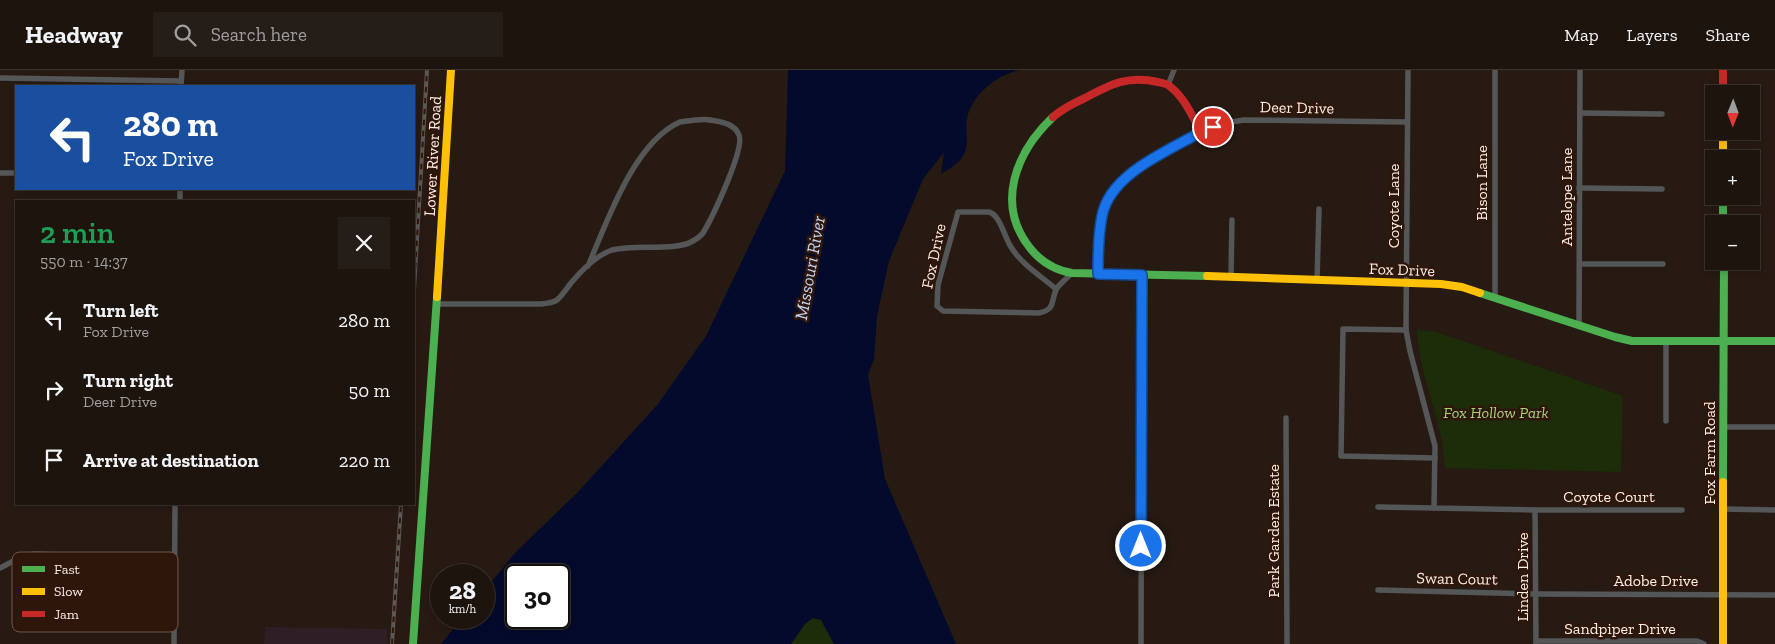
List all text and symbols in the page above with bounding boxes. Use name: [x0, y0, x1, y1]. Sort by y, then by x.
search box: [153, 12, 503, 57]
text: Headway: [25, 20, 123, 49]
icon: search: [171, 21, 199, 49]
text: Search here: [211, 23, 307, 46]
text: Map: [1564, 24, 1599, 46]
text: Layers: [1627, 24, 1678, 46]
text: Share: [1706, 24, 1750, 46]
north arrow: [1705, 85, 1760, 140]
map controls: [1705, 85, 1760, 270]
street label: Lower River Road: [420, 95, 445, 217]
street label: Deer Drive: [1260, 97, 1334, 118]
text: 280 m: [123, 103, 218, 145]
icon: left: [40, 105, 105, 170]
pin: [1192, 106, 1234, 148]
icon: arrive: [1199, 113, 1227, 141]
text: Fox Drive: [123, 145, 214, 172]
street label: Bison Lane: [1472, 145, 1491, 221]
street label: Antelope Lane: [1557, 148, 1576, 246]
button: +: [1705, 150, 1760, 205]
street label: Coyote Lane: [1384, 164, 1403, 248]
water label: Missouri River: [790, 213, 830, 322]
text: 2 min: [40, 215, 114, 251]
button: −: [1705, 215, 1760, 270]
button: close: [338, 217, 390, 269]
street label: Fox Drive: [917, 222, 950, 290]
text: 550 m · 14:37: [40, 252, 128, 271]
street label: Fox Drive: [1369, 259, 1435, 280]
text: Turn left: [83, 299, 158, 322]
icon: left: [40, 306, 68, 334]
text: 280 m: [338, 309, 390, 332]
text: Fox Drive: [83, 322, 149, 341]
text: Turn right: [83, 369, 173, 392]
icon: right: [40, 376, 68, 404]
text: 50 m: [349, 379, 390, 402]
text: Deer Drive: [83, 392, 157, 411]
street label: Fox Farm Road: [1700, 401, 1719, 505]
park label: Fox Hollow Park: [1443, 403, 1549, 422]
icon: arrive: [40, 446, 68, 474]
text: Arrive at destination: [83, 449, 259, 472]
text: 220 m: [339, 449, 390, 472]
street label: Park Garden Estate: [1264, 464, 1283, 598]
street label: Coyote Court: [1563, 487, 1655, 506]
position arrow: [1114, 519, 1166, 571]
street label: Linden Drive: [1513, 532, 1532, 622]
legend: [12, 552, 178, 632]
text: Fast: [54, 561, 81, 578]
speed limit sign: 30: [505, 564, 570, 629]
street label: Swan Court: [1416, 568, 1498, 589]
street label: Adobe Drive: [1614, 571, 1698, 590]
text: 28: [449, 575, 476, 605]
text: Slow: [54, 583, 83, 600]
text: km/h: [449, 602, 476, 616]
text: Jam: [54, 606, 79, 623]
street label: Sandpiper Drive: [1564, 619, 1676, 638]

